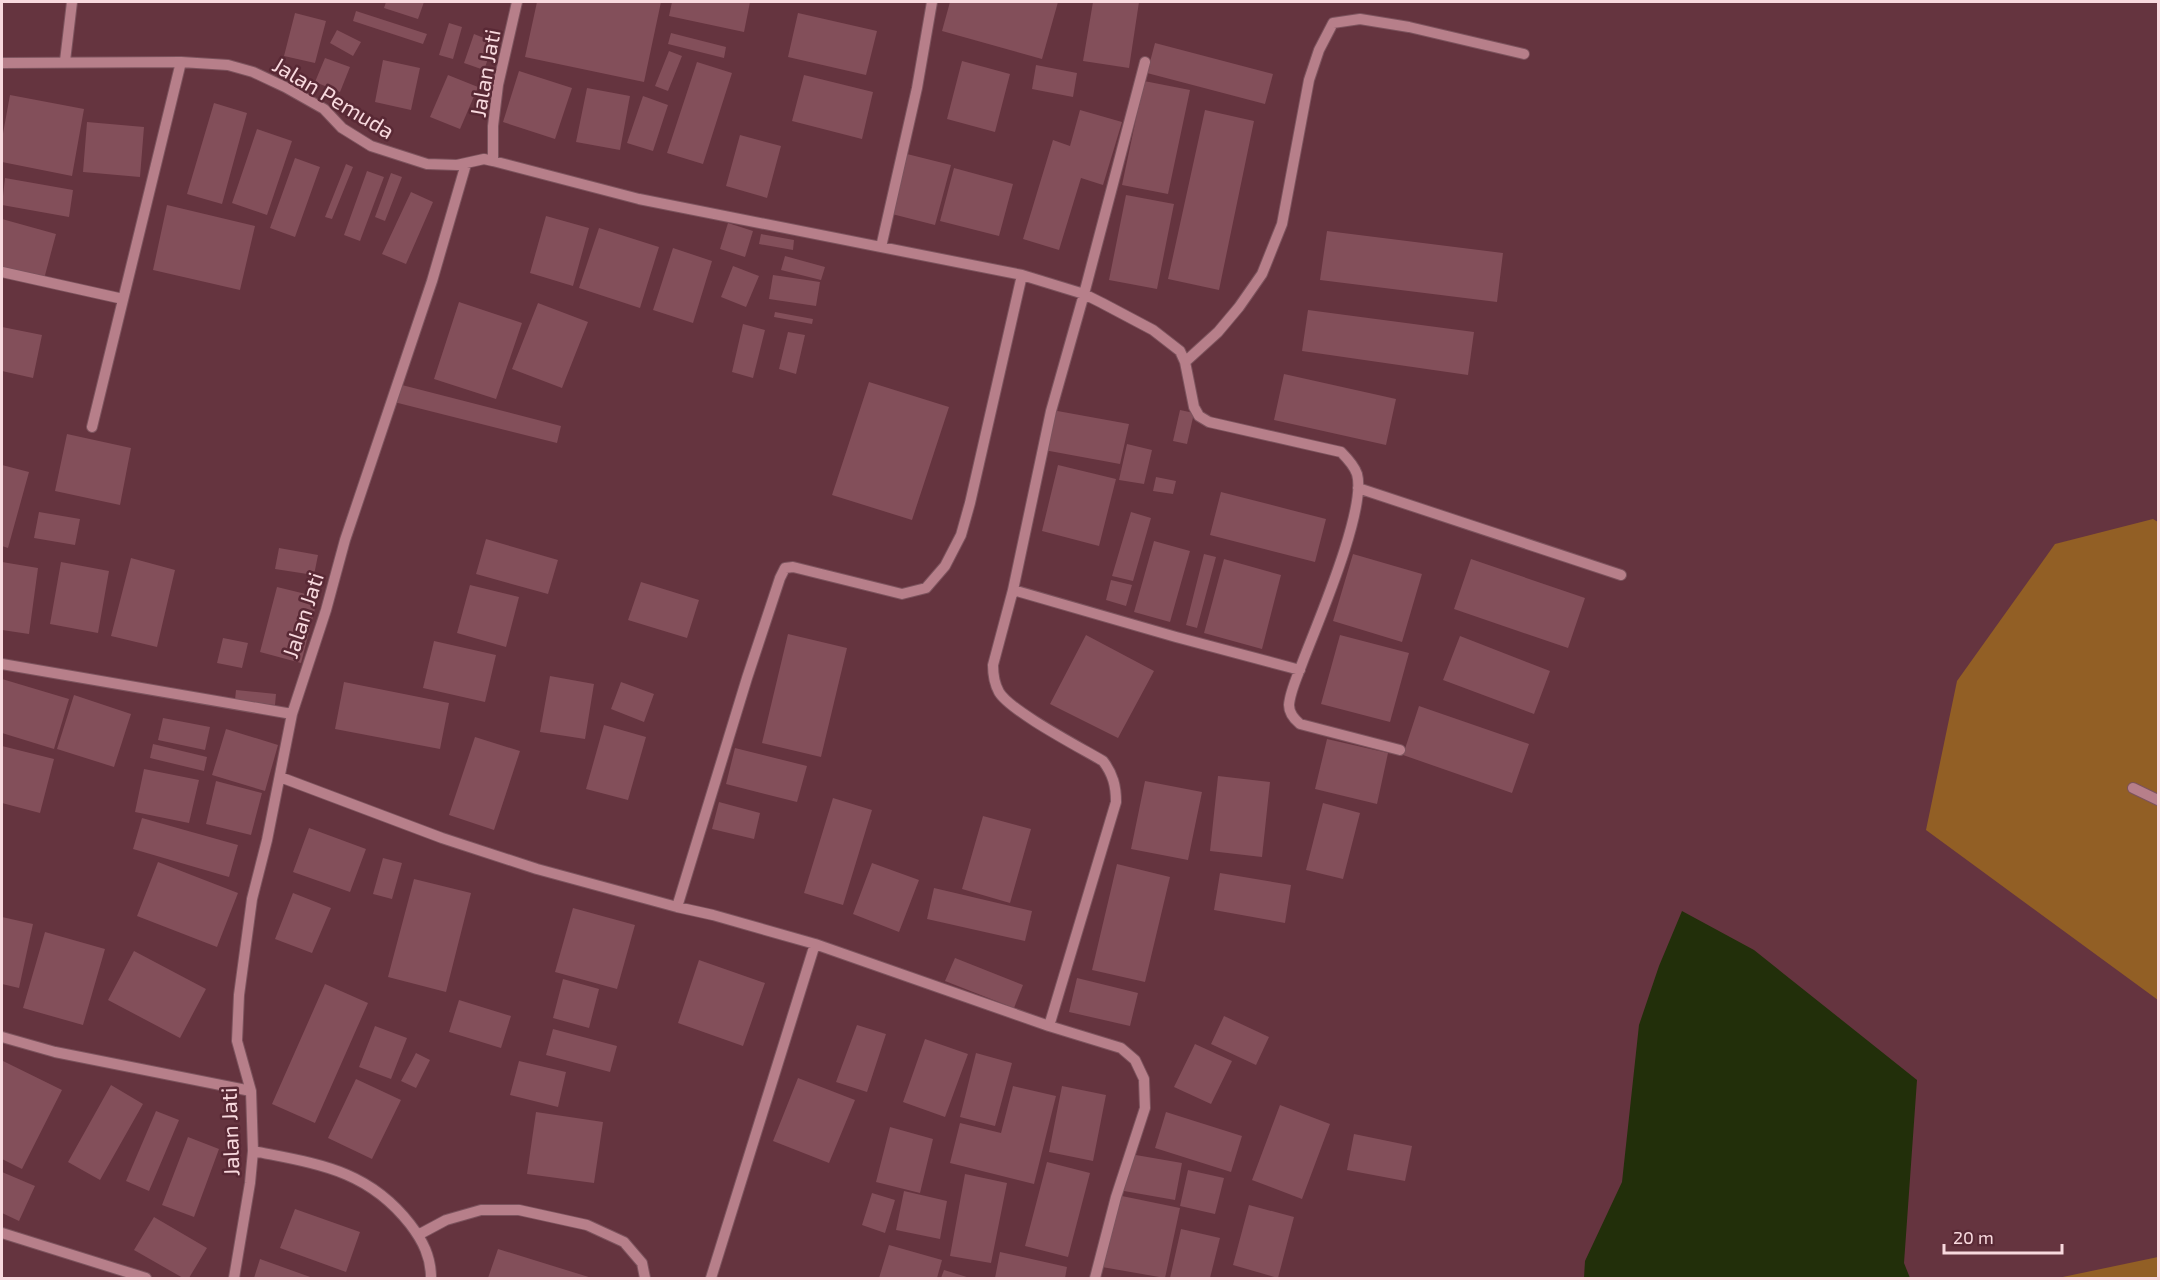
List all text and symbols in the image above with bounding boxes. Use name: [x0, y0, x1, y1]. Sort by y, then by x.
street label: Jalan Jati: [463, 27, 505, 119]
street label: Jalan Pemuda: [269, 51, 399, 143]
street label: Jalan Jati: [276, 569, 328, 661]
street label: Jalan Jati: [214, 1087, 244, 1177]
scale bar: [1944, 1217, 2062, 1255]
text: 20 m: [1953, 1226, 1994, 1248]

